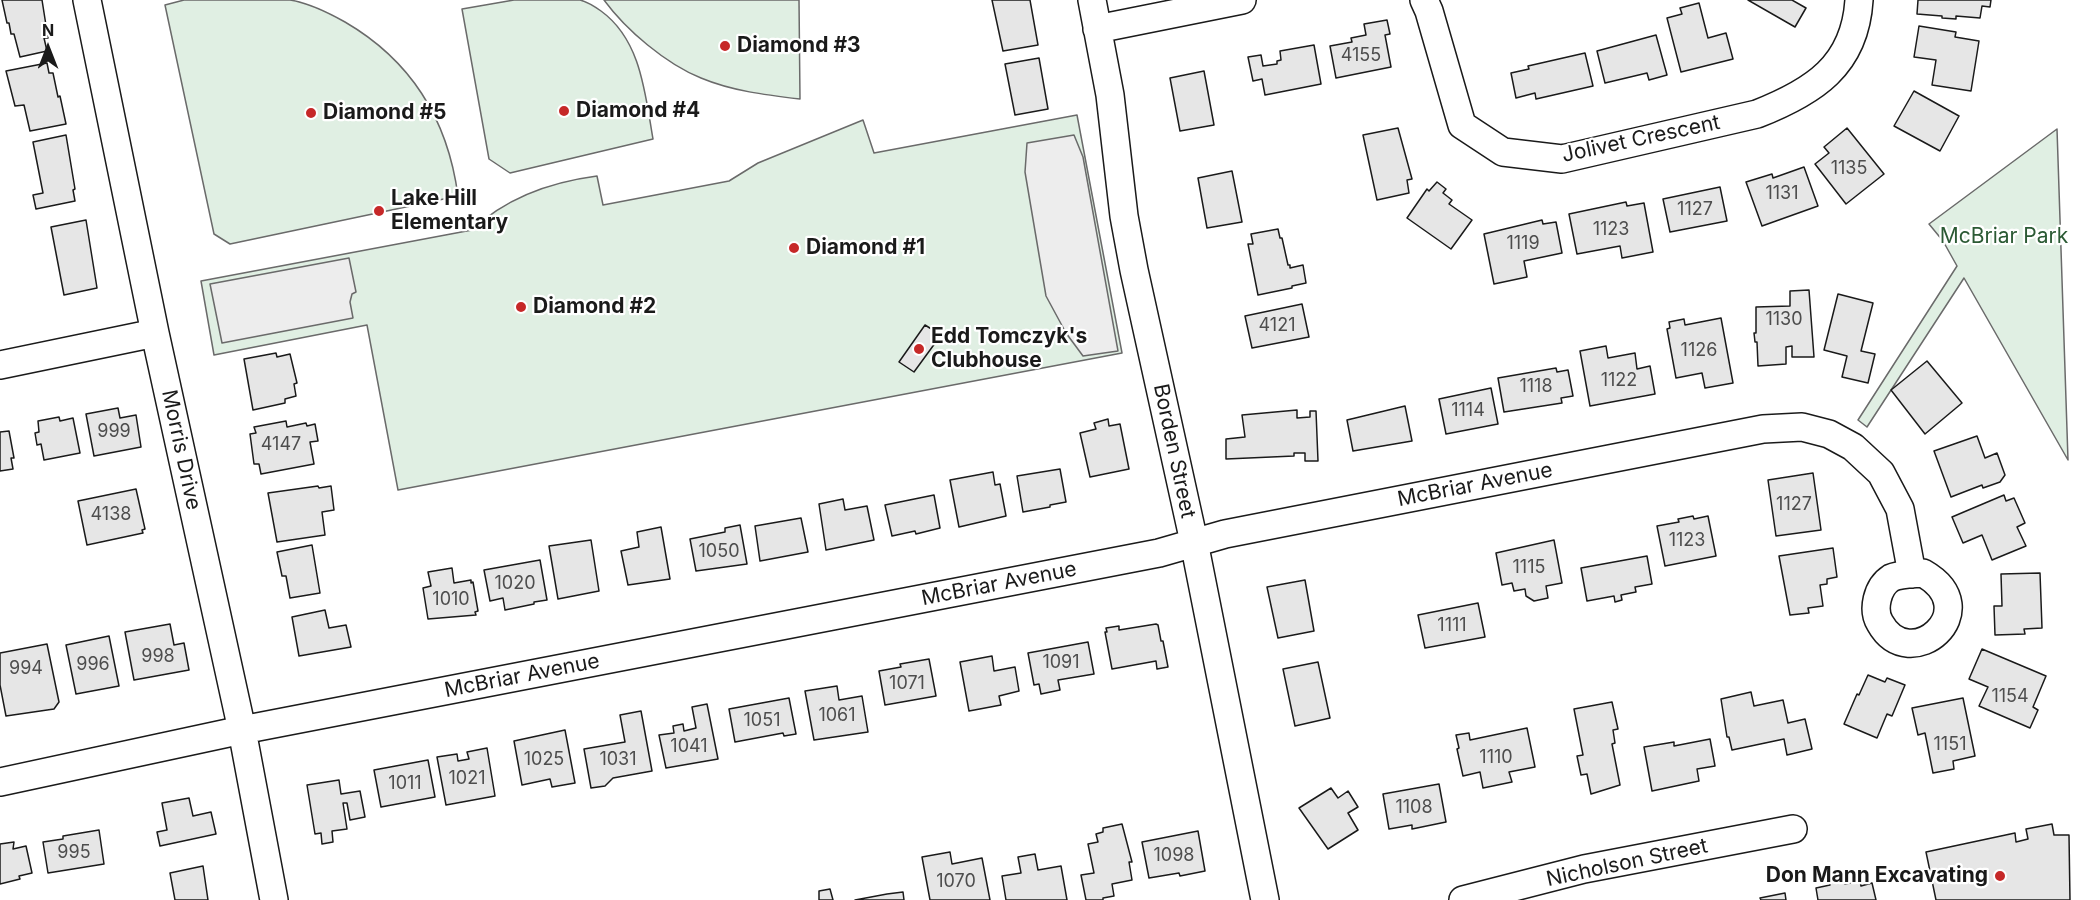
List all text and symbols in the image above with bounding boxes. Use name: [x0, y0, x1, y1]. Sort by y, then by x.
north arrow: [18, 18, 78, 78]
text: N: [42, 20, 54, 40]
place label: Diamond #3: [737, 33, 861, 59]
marker: Diamond #3: [718, 39, 732, 53]
house number: 4155: [1341, 45, 1381, 67]
place label: Diamond #4: [576, 98, 700, 124]
place label: Diamond #5: [323, 100, 446, 126]
marker: Diamond #4: [557, 104, 571, 118]
marker: Diamond #5: [304, 106, 318, 120]
street label: Jolivet Crescent: [1560, 110, 1722, 168]
house number: 1135: [1831, 158, 1867, 180]
house number: 1131: [1765, 183, 1799, 205]
place label: Lake Hill Elementary: [391, 186, 508, 236]
house number: 1127: [1677, 199, 1713, 221]
marker: Lake Hill Elementary: [372, 204, 386, 218]
house number: 1123: [1593, 219, 1629, 241]
park label: McBriar Park: [1940, 224, 2068, 250]
house number: 1119: [1506, 233, 1540, 255]
place label: Diamond #1: [806, 235, 925, 261]
marker: Diamond #1: [787, 241, 801, 255]
place label: Diamond #2: [533, 294, 656, 320]
marker: Diamond #2: [514, 300, 528, 314]
house number: 1130: [1765, 309, 1803, 331]
house number: 4121: [1259, 315, 1295, 337]
place label: Edd Tomczyk's Clubhouse: [931, 324, 1087, 374]
house number: 1126: [1681, 340, 1717, 362]
marker: Edd Tomczyk's Clubhouse: [912, 342, 926, 356]
house number: 1122: [1601, 370, 1637, 392]
house number: 1118: [1519, 376, 1553, 398]
street label: Borden Street: [1147, 382, 1201, 520]
street label: Morris Drive: [156, 388, 206, 512]
house number: 1114: [1451, 400, 1485, 422]
house number: 999: [97, 421, 131, 443]
house number: 4147: [261, 434, 301, 456]
street label: McBriar Avenue: [1395, 458, 1555, 512]
house number: 1127: [1776, 494, 1812, 516]
house number: 4138: [91, 504, 131, 526]
house number: 1123: [1669, 530, 1705, 552]
house number: 1050: [699, 541, 739, 563]
street label: McBriar Avenue: [919, 557, 1079, 611]
house number: 1115: [1513, 557, 1545, 579]
house number: 1020: [494, 573, 536, 595]
house number: 1010: [432, 589, 470, 611]
house number: 1111: [1437, 615, 1467, 637]
house number: 998: [141, 646, 175, 668]
street label: McBriar Avenue: [442, 649, 602, 703]
house number: 1091: [1042, 652, 1080, 674]
house number: 996: [76, 654, 110, 676]
house number: 994: [9, 658, 43, 680]
house number: 1071: [889, 673, 925, 695]
house number: 1154: [1991, 686, 2029, 708]
house number: 1061: [818, 705, 856, 727]
house number: 1051: [744, 710, 780, 732]
house number: 1151: [1934, 734, 1966, 756]
house number: 1041: [670, 736, 708, 758]
house number: 1110: [1479, 747, 1513, 769]
house number: 1025: [524, 749, 564, 771]
house number: 1031: [599, 749, 637, 771]
house number: 1021: [449, 768, 485, 790]
house number: 1011: [388, 773, 422, 795]
house number: 1108: [1395, 797, 1433, 819]
street label: Nicholson Street: [1544, 834, 1710, 892]
house number: 995: [57, 842, 91, 864]
house number: 1098: [1154, 845, 1194, 867]
place label: Don Mann Excavating: [1766, 863, 1988, 889]
marker: Don Mann Excavating: [1993, 869, 2007, 883]
house number: 1070: [936, 871, 976, 893]

